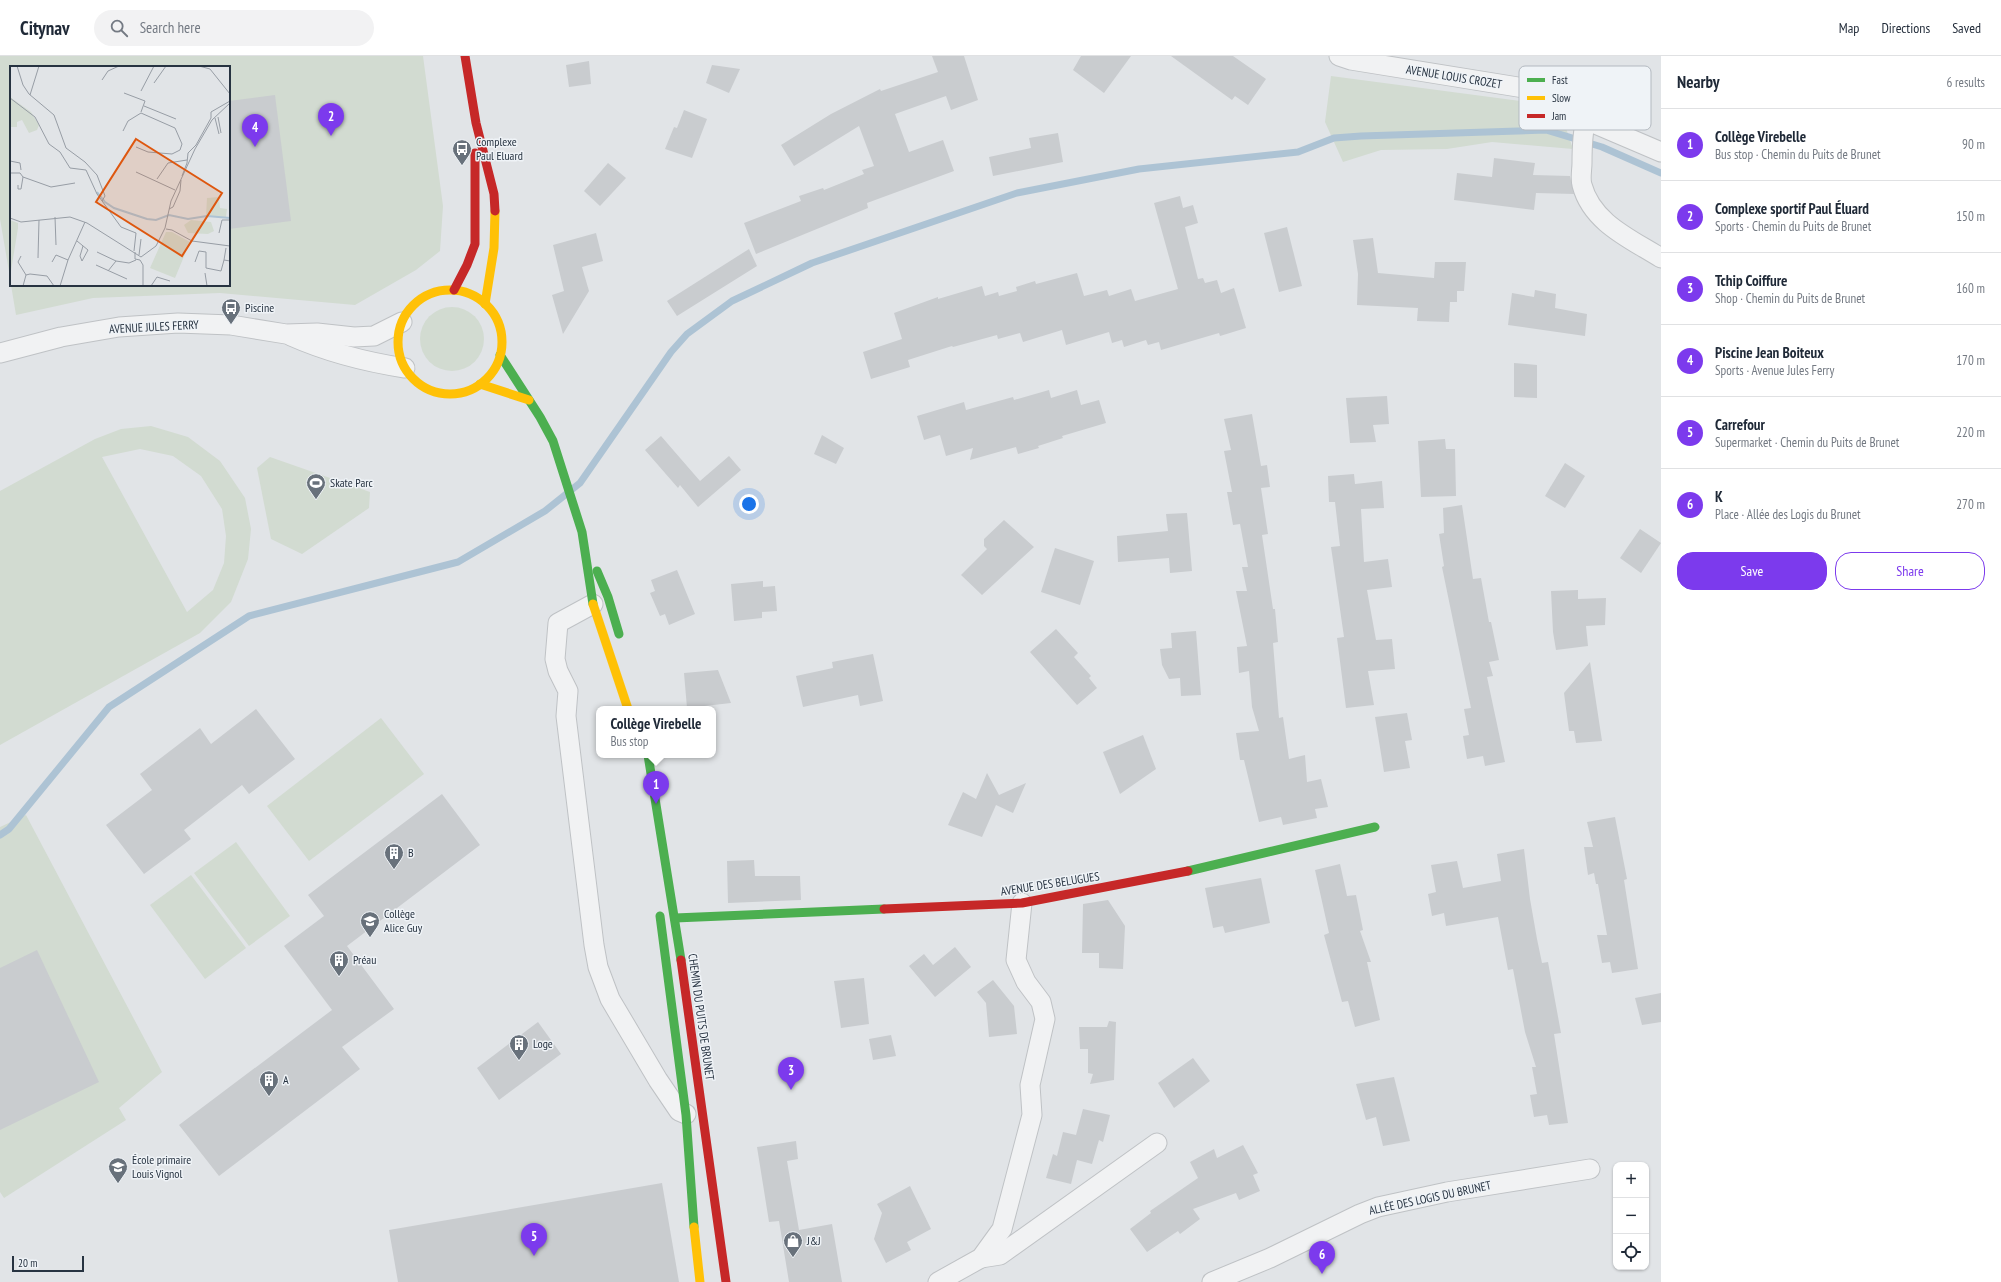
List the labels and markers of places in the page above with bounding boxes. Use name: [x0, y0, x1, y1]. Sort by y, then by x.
pin: 2: [318, 103, 344, 136]
pin: 4: [242, 114, 268, 147]
place label: Complexe Paul Eluard: [476, 134, 523, 163]
bus stop icon: Complexe Paul Eluard: [451, 138, 473, 166]
bus stop icon: Piscine: [220, 297, 242, 325]
place label: Piscine: [245, 300, 274, 315]
sports icon: Skate Parc: [305, 472, 327, 500]
place label: Skate Parc: [330, 475, 373, 490]
pin: 1: [643, 771, 669, 804]
building icon: B: [383, 842, 405, 870]
place label: B: [408, 845, 414, 860]
place label: Collège Alice Guy: [384, 906, 423, 935]
school or university icon: Collège Alice Guy: [359, 910, 381, 938]
building icon: Préau: [328, 949, 350, 977]
place label: Préau: [353, 952, 376, 967]
building icon: Loge: [508, 1033, 530, 1061]
place label: Loge: [533, 1036, 553, 1051]
pin: 3: [778, 1057, 804, 1090]
building icon: A: [258, 1069, 280, 1097]
place label: A: [283, 1072, 289, 1087]
place label: École primaire Louis Vignol: [132, 1152, 191, 1181]
school or university icon: École primaire Louis Vignol: [107, 1156, 129, 1184]
pin: 5: [521, 1223, 547, 1256]
shop icon: J&J: [782, 1230, 804, 1258]
place label: J&J: [806, 1233, 821, 1248]
pin: 6: [1309, 1241, 1335, 1274]

